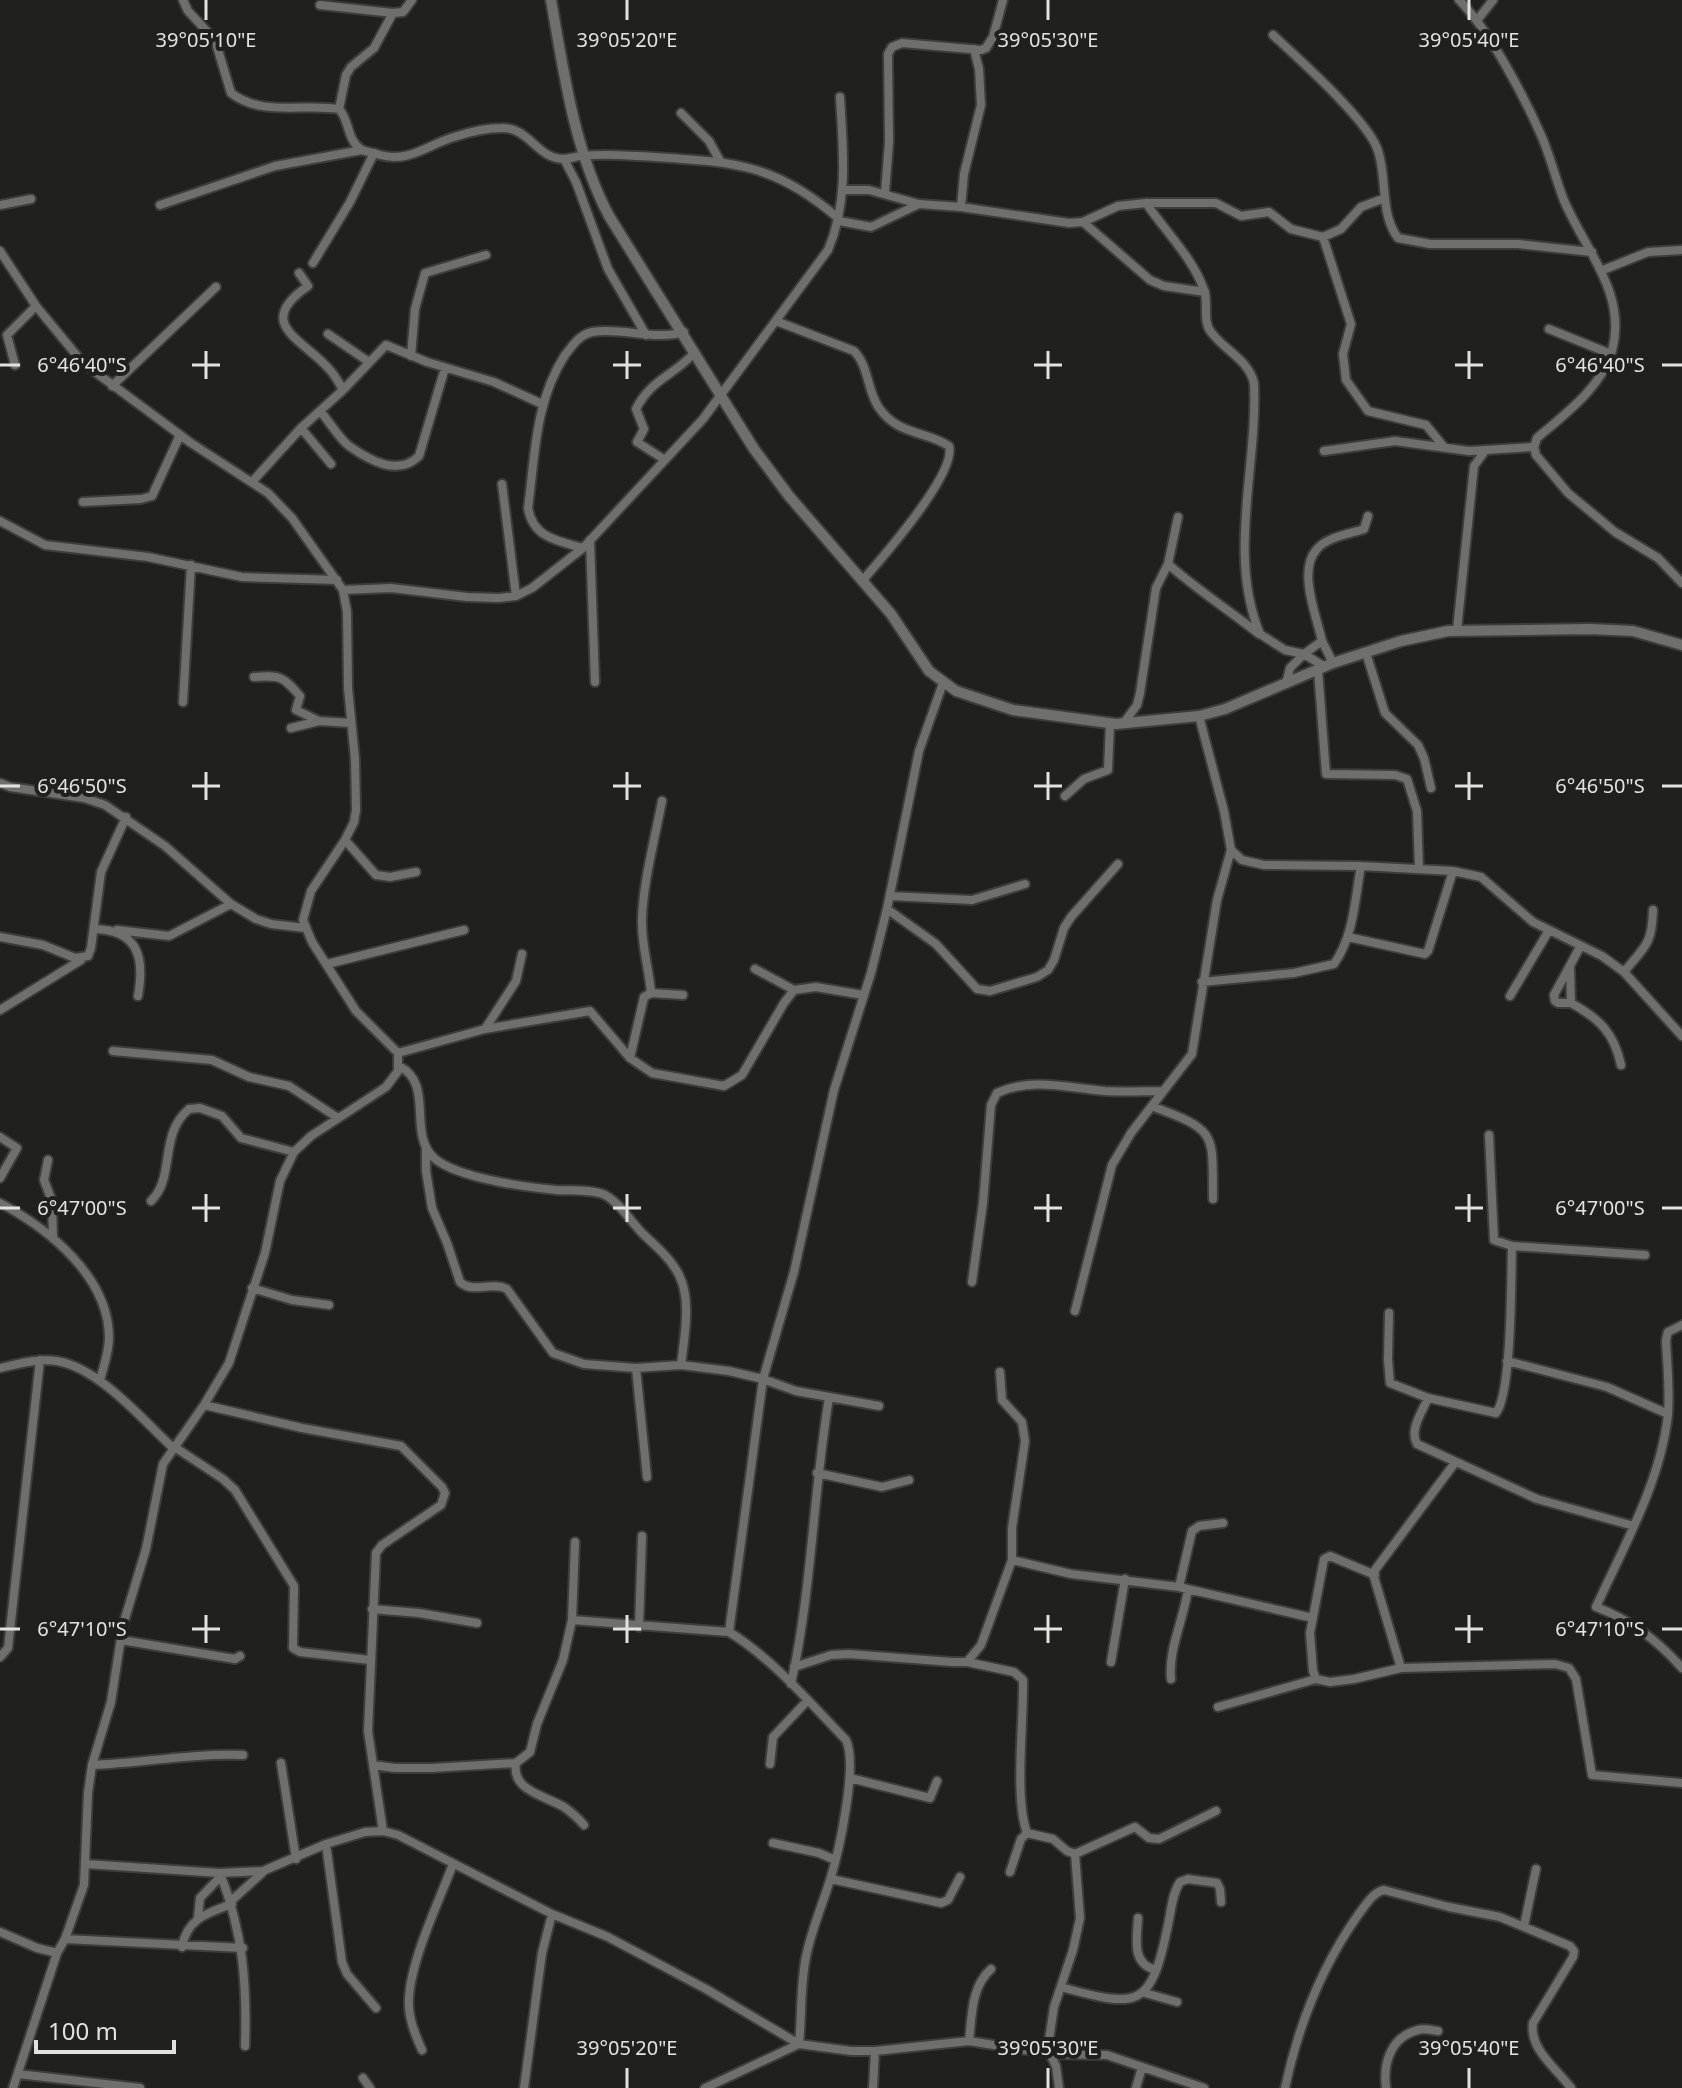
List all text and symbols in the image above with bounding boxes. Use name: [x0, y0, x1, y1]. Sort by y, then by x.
text: 39°05'10"E: [156, 26, 256, 53]
text: 39°05'20"E: [577, 26, 677, 53]
text: 39°05'30"E: [998, 26, 1098, 53]
text: 39°05'40"E: [1419, 26, 1519, 53]
text: 6°46'40"S: [37, 351, 127, 378]
text: 6°46'40"S: [1555, 351, 1645, 378]
text: 6°46'50"S: [37, 772, 127, 799]
text: 6°46'50"S: [1555, 772, 1645, 799]
text: 6°47'00"S: [37, 1194, 127, 1221]
text: 6°47'00"S: [1555, 1194, 1645, 1221]
text: 6°47'10"S: [37, 1615, 127, 1642]
text: 6°47'10"S: [1555, 1615, 1645, 1642]
scale bar: [36, 2004, 174, 2054]
text: 100 m: [48, 2014, 118, 2047]
text: 39°05'20"E: [577, 2034, 677, 2061]
text: 39°05'30"E: [998, 2034, 1098, 2061]
text: 39°05'40"E: [1419, 2034, 1519, 2061]

